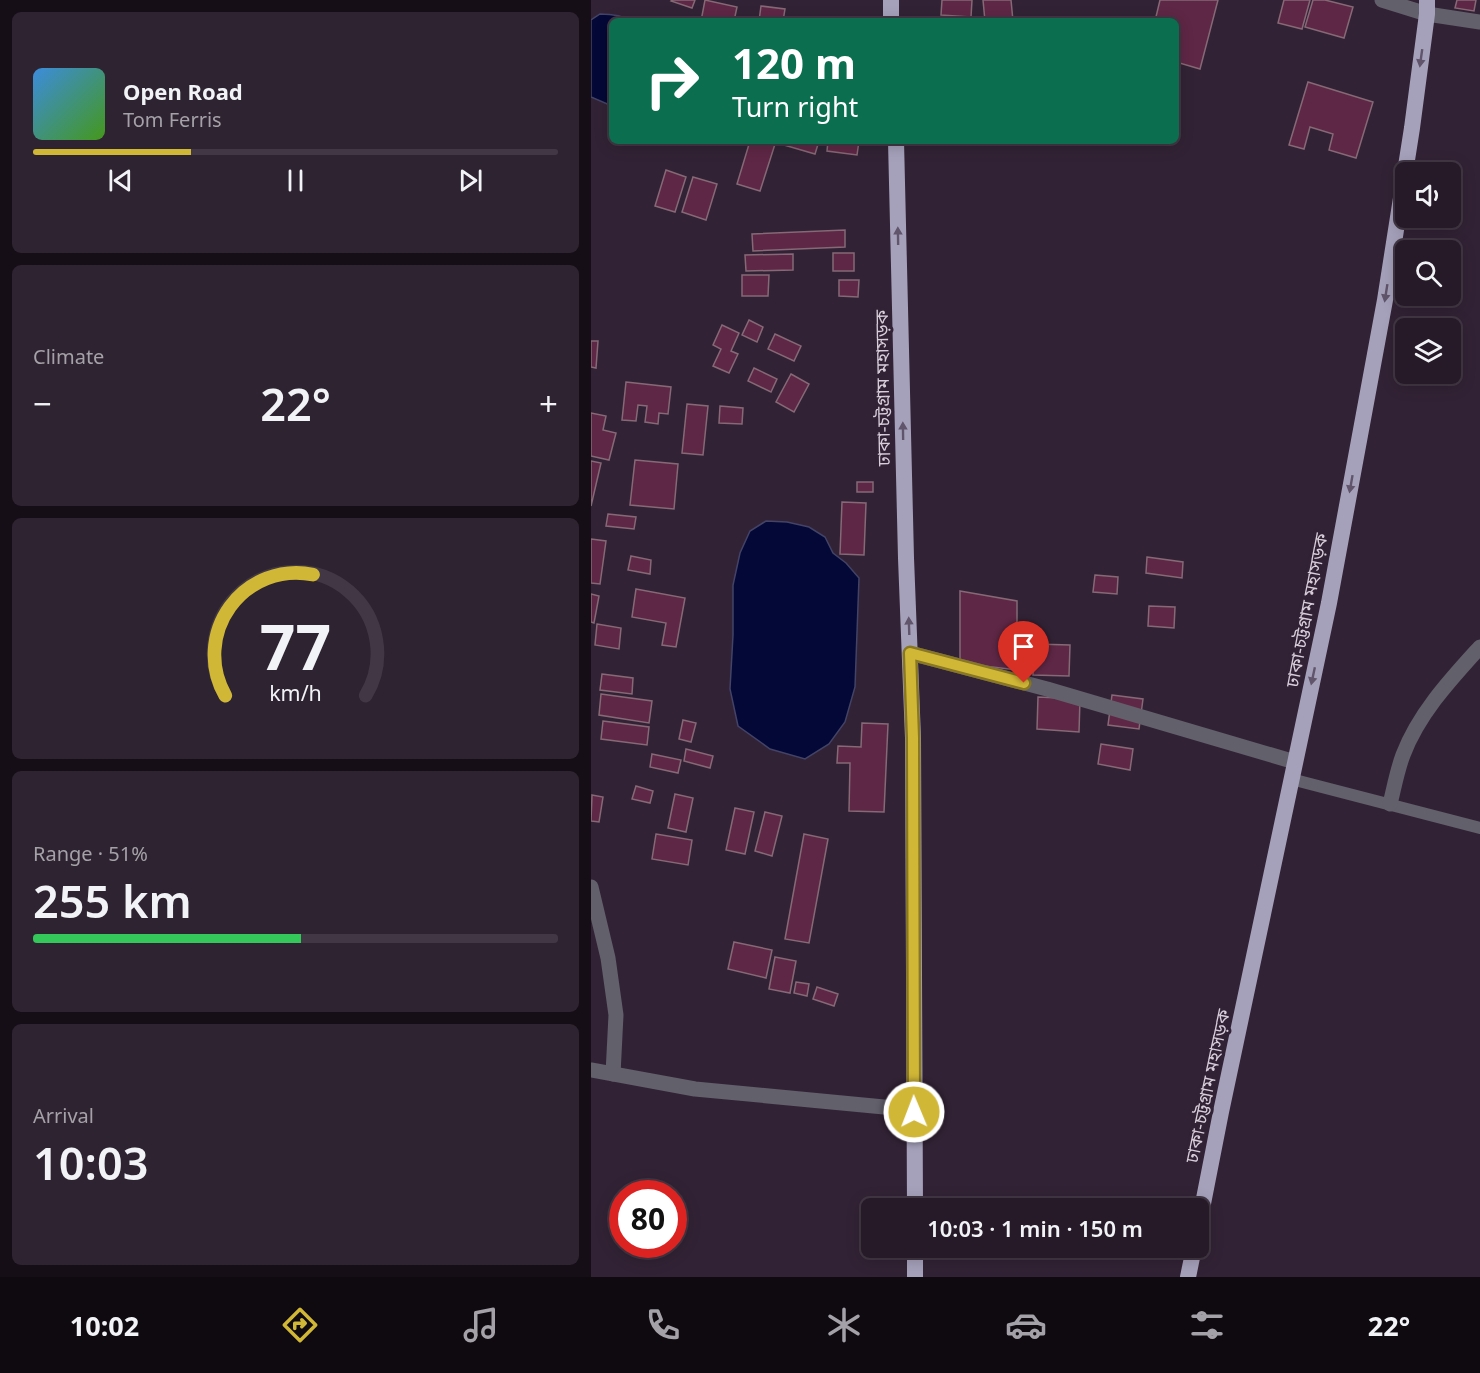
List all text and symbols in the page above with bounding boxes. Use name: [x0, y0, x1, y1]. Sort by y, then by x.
text: 120 m: [732, 34, 856, 91]
icon: right: [633, 42, 711, 120]
one-way arrow: [1416, 49, 1426, 68]
text: Open Road: [123, 76, 243, 106]
text: Turn right: [732, 88, 858, 125]
text: Tom Ferris: [123, 106, 222, 133]
map controls: [1395, 162, 1461, 384]
button: sound: [1395, 162, 1461, 228]
icon: previous: [104, 164, 137, 197]
icon: pause: [279, 164, 312, 197]
icon: next: [454, 164, 487, 197]
one-way arrow: [893, 226, 903, 245]
button: search: [1395, 240, 1461, 306]
one-way arrow: [1382, 283, 1391, 302]
street label: ঢাকা-চট্টগ্রাম মহাসড়ক: [869, 309, 895, 467]
button: layers: [1395, 318, 1461, 384]
text: Climate: [33, 343, 104, 370]
text: 22°: [260, 373, 331, 434]
text: −: [33, 381, 52, 426]
text: +: [539, 381, 558, 426]
one-way arrow: [898, 421, 908, 440]
one-way arrow: [1346, 475, 1355, 494]
street label: ঢাকা-চট্টগ্রাম মহাসড়ক: [1279, 530, 1333, 690]
text: 77: [260, 603, 331, 688]
one-way arrow: [904, 616, 913, 635]
pin: [998, 621, 1049, 683]
icon: arrive: [1007, 630, 1040, 663]
one-way arrow: [1308, 666, 1318, 685]
text: km/h: [269, 678, 322, 707]
text: Range · 51%: [33, 840, 148, 867]
text: 255 km: [33, 870, 192, 931]
street label: ঢাকা-চট্টগ্রাম মহাসড়ক: [1179, 1007, 1235, 1166]
position arrow: [882, 1080, 946, 1144]
text: Arrival: [33, 1102, 94, 1129]
text: 10:03: [33, 1132, 148, 1193]
speed limit sign: 80: [609, 1180, 687, 1258]
text: 10:03 · 1 min · 150 m: [927, 1213, 1143, 1243]
icon: directions: [279, 1304, 321, 1346]
icon: music: [460, 1304, 502, 1346]
icon: phone: [642, 1304, 684, 1346]
icon: climate: [823, 1304, 865, 1346]
icon: car: [1005, 1304, 1047, 1346]
icon: filters: [1186, 1304, 1228, 1346]
text: 10:02: [70, 1307, 139, 1344]
text: 22°: [1368, 1307, 1410, 1344]

